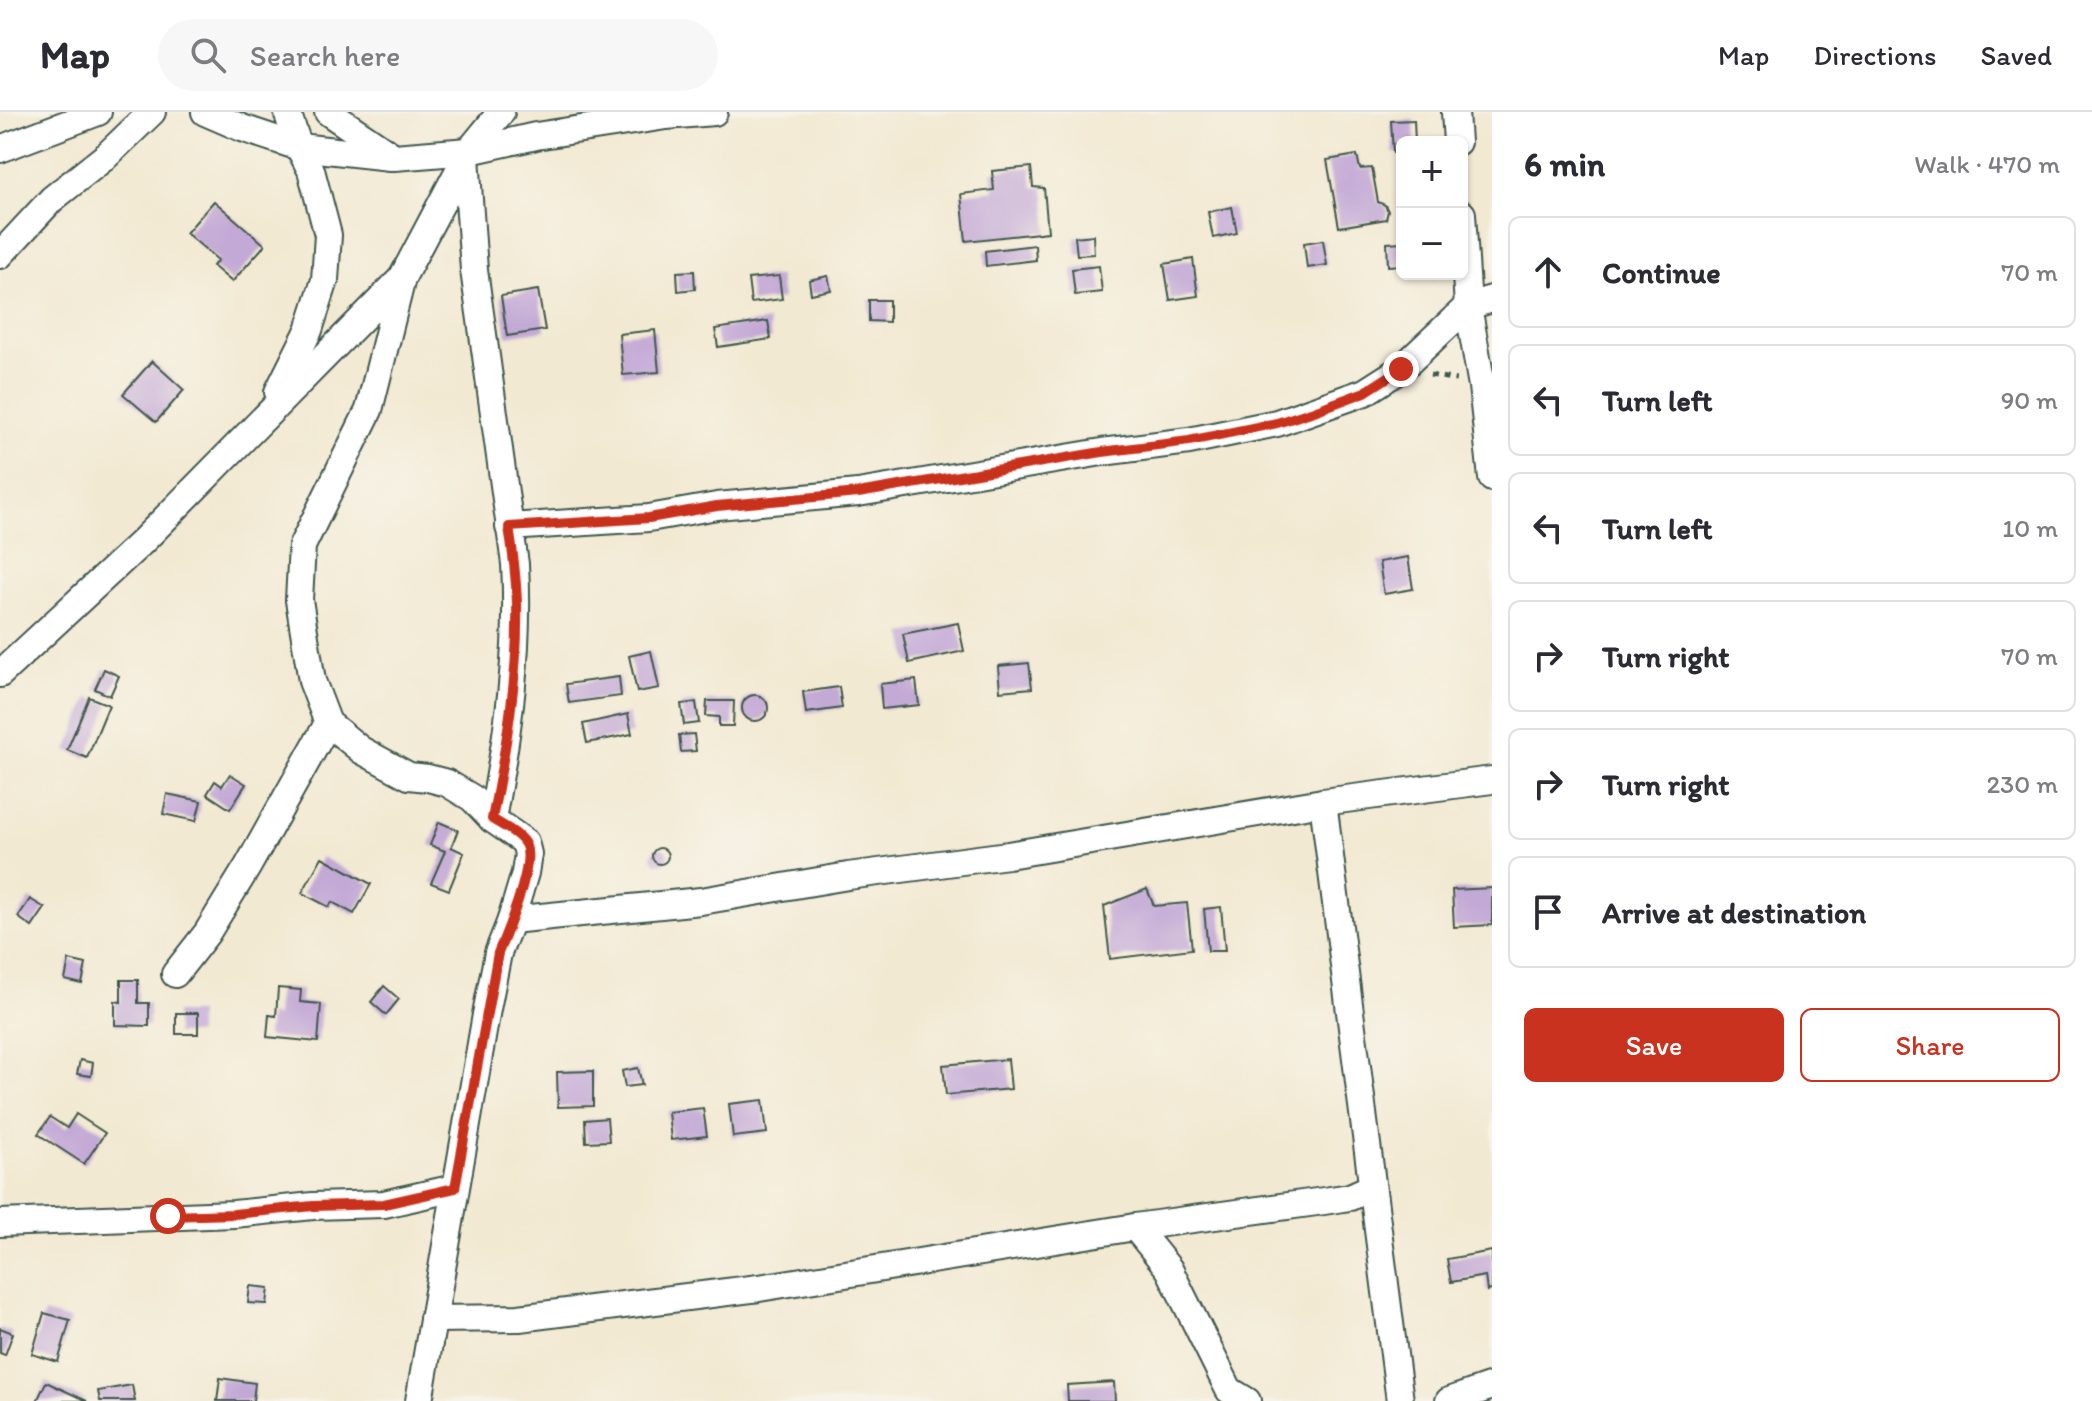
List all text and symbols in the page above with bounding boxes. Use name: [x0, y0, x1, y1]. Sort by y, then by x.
search box: [158, 19, 718, 91]
text: Map: [40, 32, 110, 78]
icon: search: [186, 33, 230, 77]
text: Search here: [250, 37, 400, 74]
text: Map: [1718, 38, 1769, 72]
text: Directions: [1813, 38, 1937, 72]
text: Saved: [1981, 38, 2052, 72]
map controls: [1396, 136, 1468, 280]
button: +: [1396, 136, 1468, 208]
text: 6 min: [1524, 144, 1605, 185]
text: Walk · 470 m: [1914, 148, 2060, 180]
button: −: [1396, 208, 1468, 280]
icon: ahead: [1526, 250, 1570, 294]
text: Continue: [1602, 254, 1721, 291]
text: 70 m: [2001, 256, 2058, 288]
route end: [1383, 351, 1419, 387]
icon: left: [1526, 378, 1570, 422]
text: Turn left: [1602, 382, 1713, 419]
text: 90 m: [2001, 384, 2058, 416]
icon: left: [1526, 506, 1570, 550]
text: Turn left: [1602, 510, 1713, 547]
text: 10 m: [2002, 512, 2058, 544]
icon: right: [1526, 634, 1570, 678]
text: Turn right: [1602, 638, 1730, 675]
text: 70 m: [2001, 640, 2058, 672]
icon: right: [1526, 762, 1570, 806]
text: Turn right: [1602, 766, 1730, 803]
text: 230 m: [1986, 768, 2058, 800]
icon: arrive: [1526, 890, 1570, 934]
text: Arrive at destination: [1602, 894, 1866, 931]
button: Save: [1524, 1008, 1784, 1082]
button: Share: [1800, 1008, 2060, 1082]
route start: [150, 1198, 186, 1234]

